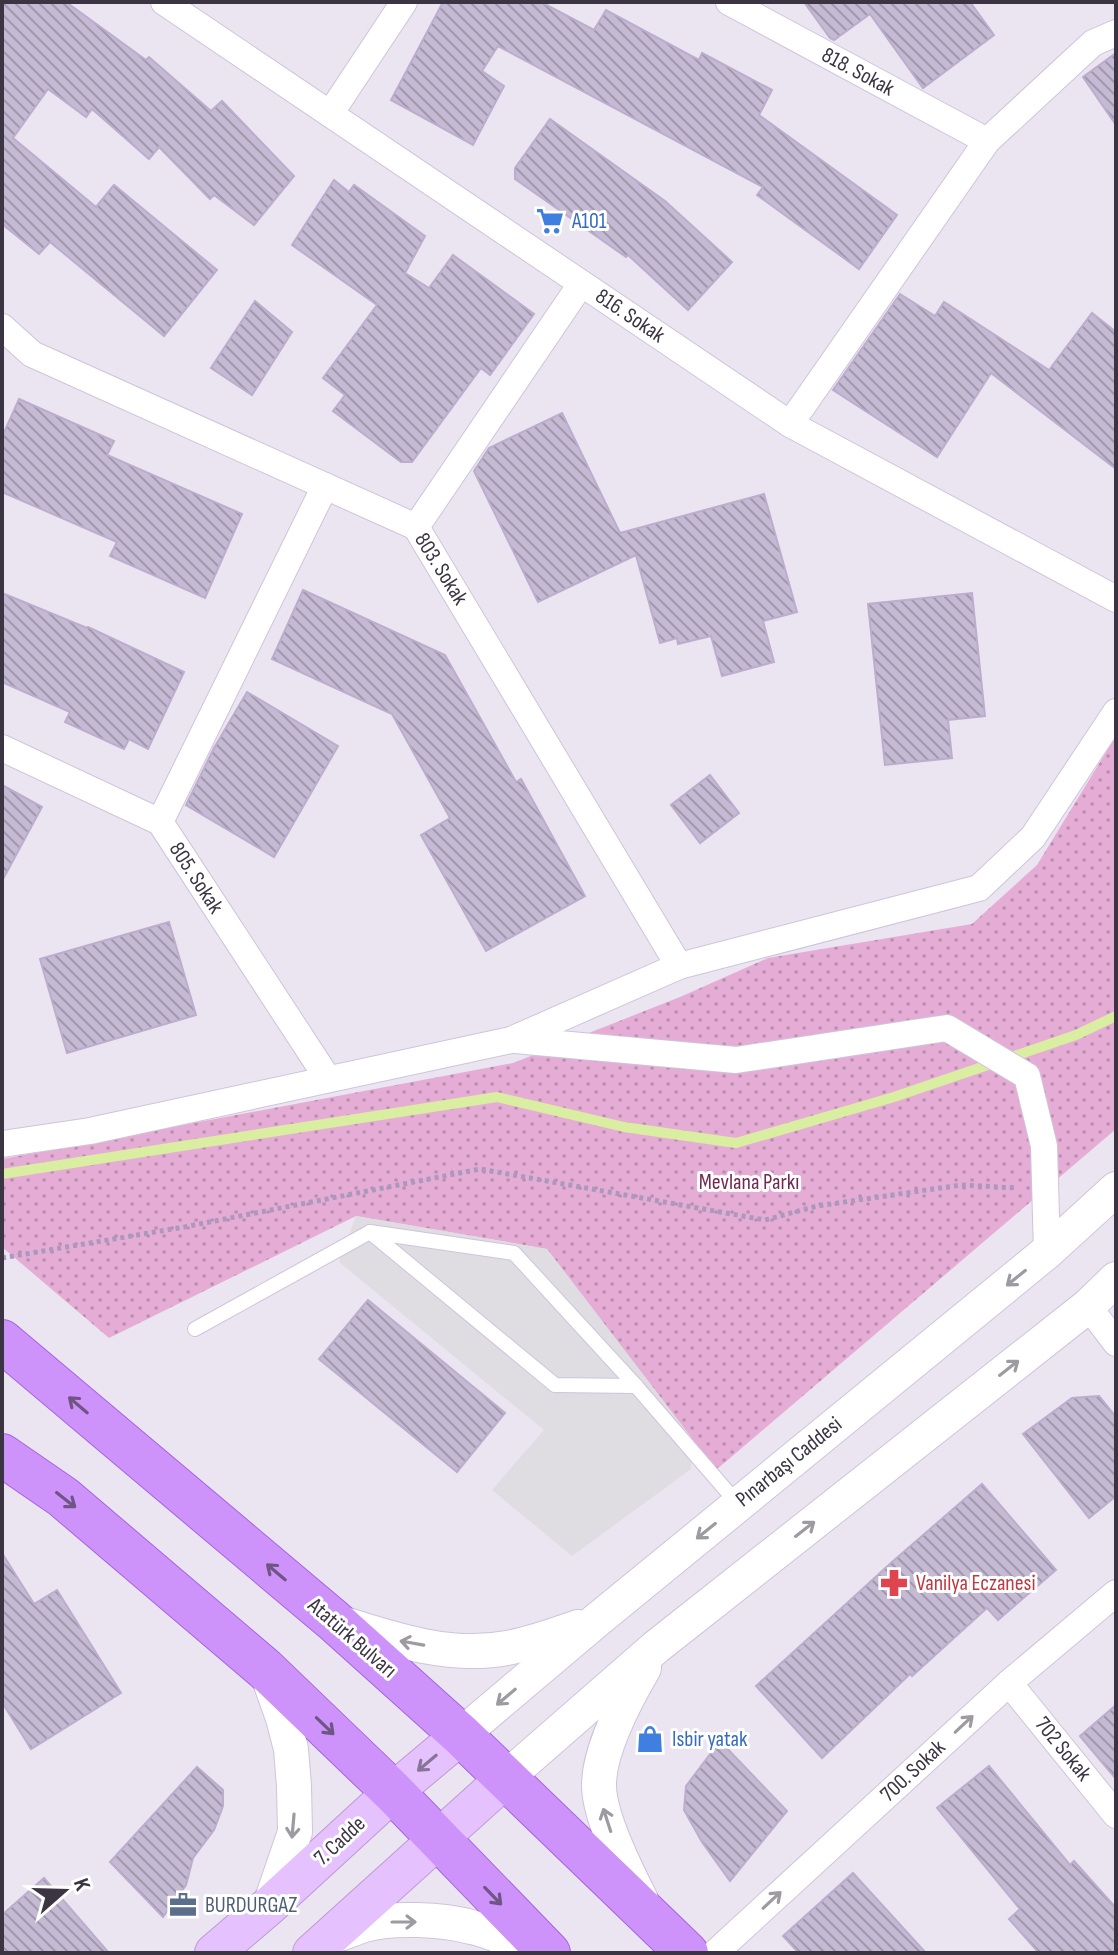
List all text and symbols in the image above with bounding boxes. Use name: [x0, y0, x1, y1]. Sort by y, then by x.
street label: 818. Sokak: [817, 42, 899, 103]
supermarket icon: A101: [535, 206, 565, 236]
place label: A101: [571, 208, 607, 235]
street label: 816. Sokak: [590, 283, 670, 349]
street label: 803. Sokak: [408, 528, 474, 611]
street label: 805. Sokak: [163, 837, 229, 919]
park label: Mevlana Parkı: [699, 1169, 799, 1196]
one-way arrow: [1006, 1269, 1027, 1286]
one-way arrow: [998, 1359, 1019, 1377]
one-way arrow: [68, 1396, 88, 1414]
street label: Pınarbaşı Caddesi: [731, 1411, 847, 1513]
one-way arrow: [55, 1491, 76, 1508]
one-way arrow: [794, 1520, 815, 1538]
one-way arrow: [696, 1522, 717, 1540]
one-way arrow: [267, 1563, 287, 1581]
pharmacy icon: Vanilya Eczanesi: [879, 1568, 909, 1598]
place label: Vanilya Eczanesi: [916, 1570, 1036, 1597]
street label: Atatürk Bulvarı: [301, 1591, 402, 1684]
one-way arrow: [400, 1635, 426, 1650]
one-way arrow: [496, 1688, 517, 1706]
street label: 702 Sokak: [1029, 1711, 1097, 1787]
one-way arrow: [954, 1715, 974, 1734]
one-way arrow: [315, 1716, 334, 1735]
shop icon: Isbir yatak: [635, 1724, 665, 1754]
place label: Isbir yatak: [672, 1726, 748, 1753]
street label: 700. Sokak: [875, 1734, 952, 1808]
one-way arrow: [417, 1754, 438, 1772]
one-way arrow: [598, 1807, 613, 1832]
street label: 7. Cadde: [309, 1811, 371, 1871]
one-way arrow: [285, 1812, 300, 1839]
north arrow: [24, 1851, 104, 1931]
text: K: [67, 1875, 96, 1895]
one-way arrow: [483, 1886, 502, 1905]
office icon: BURDURGAZ: [168, 1890, 198, 1920]
place label: BURDURGAZ: [205, 1892, 297, 1919]
one-way arrow: [762, 1892, 782, 1910]
one-way arrow: [390, 1914, 417, 1930]

